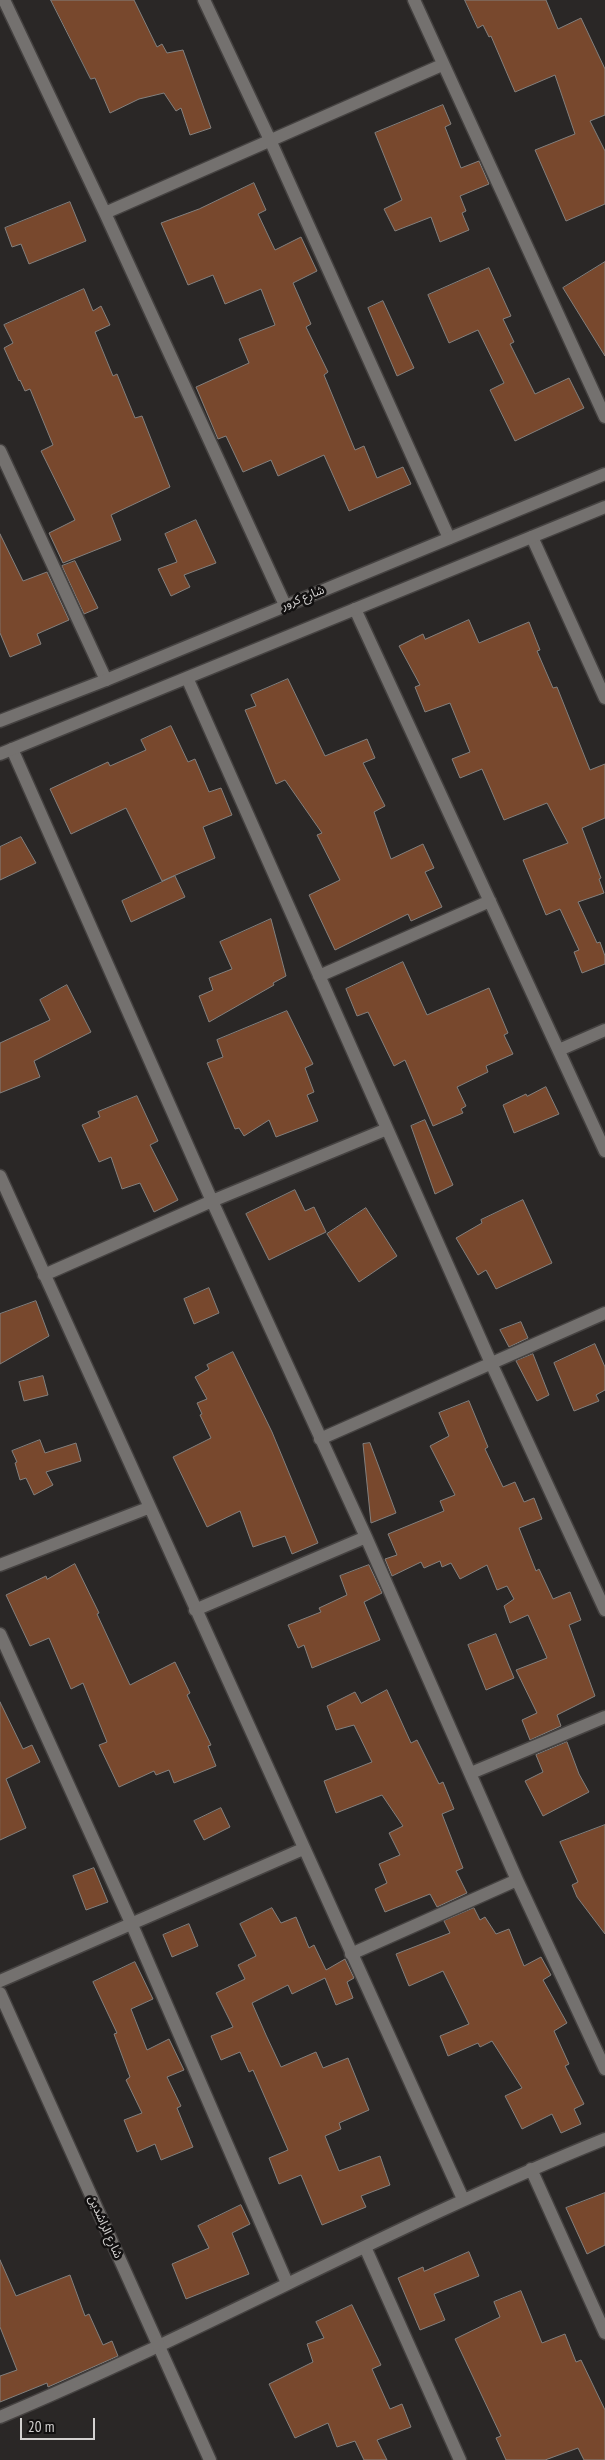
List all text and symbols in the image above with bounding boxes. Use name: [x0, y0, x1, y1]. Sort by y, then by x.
street label: شارع كرور: [279, 583, 327, 613]
street label: شارع الراشدين: [85, 2193, 125, 2261]
scale bar: [22, 2408, 98, 2440]
text: 20 m: [28, 2417, 54, 2436]

